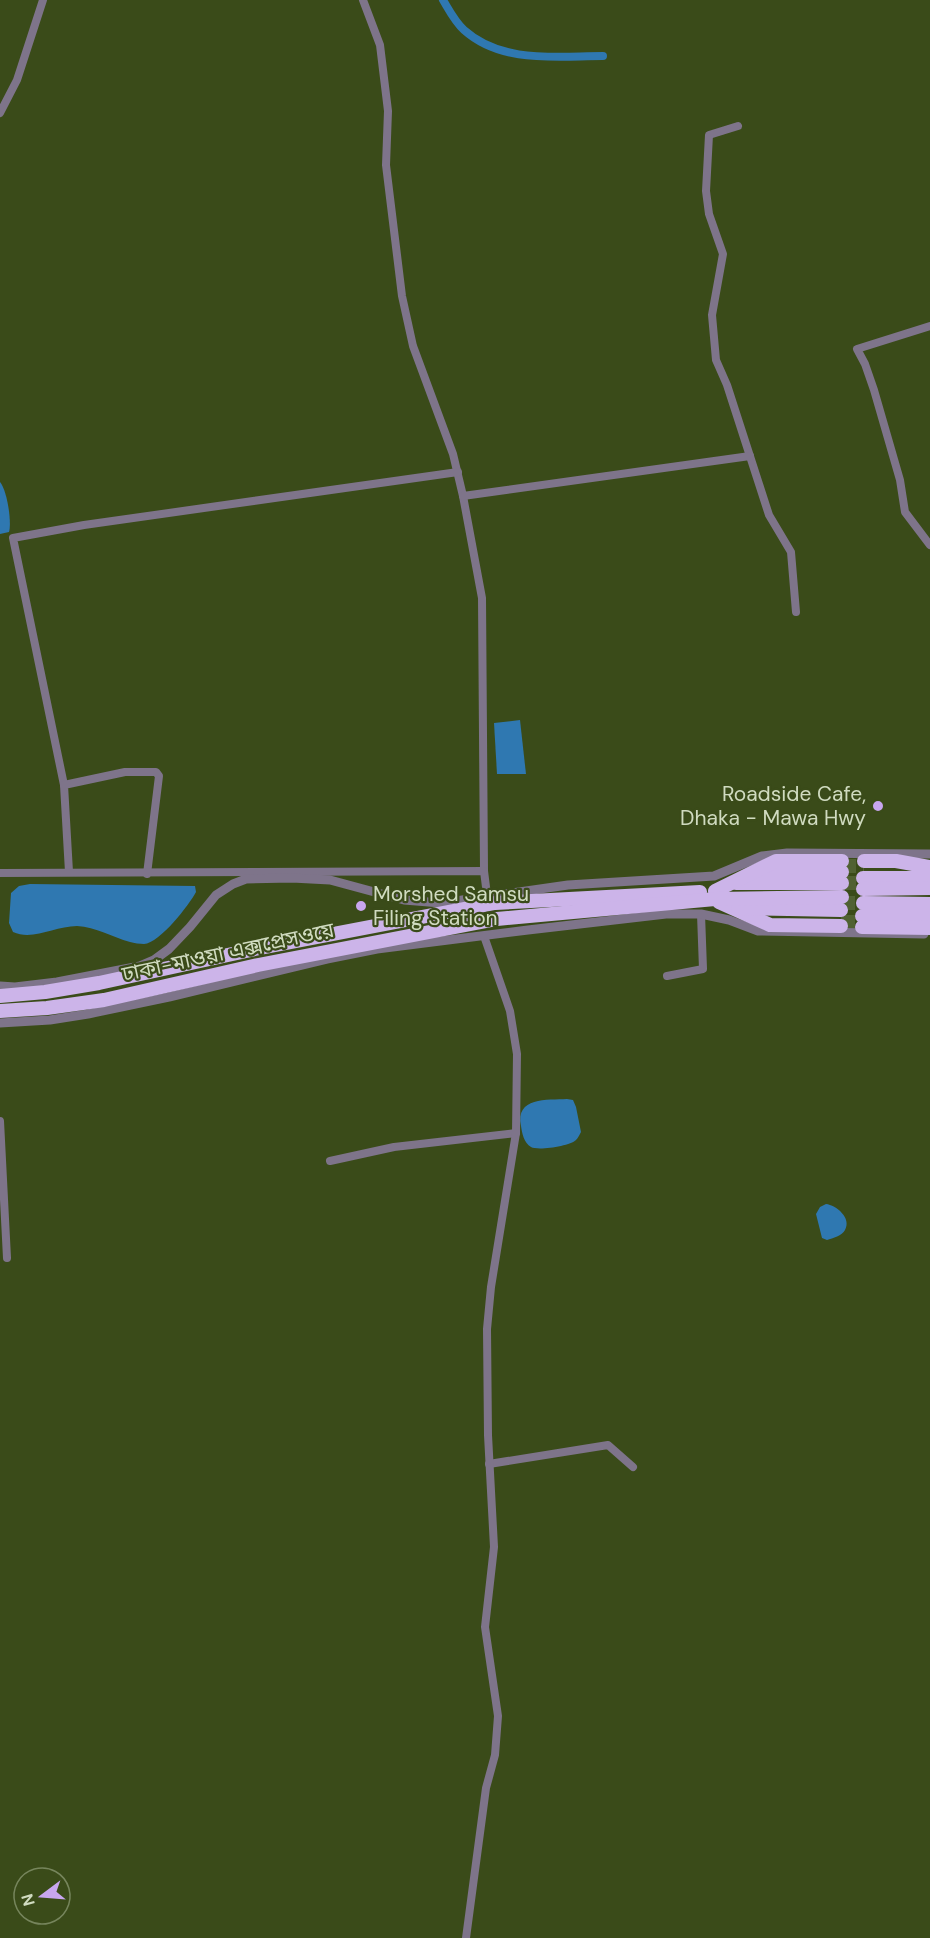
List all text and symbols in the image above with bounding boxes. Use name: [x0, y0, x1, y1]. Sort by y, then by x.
place label: Roadside Cafe, Dhaka - Mawa Hwy: [680, 780, 866, 832]
marker: Roadside Cafe, Dhaka - Mawa Hwy: [871, 799, 885, 813]
place label: Morshed Samsu Filing Station: [373, 880, 529, 932]
marker: Morshed Samsu Filing Station: [354, 899, 368, 913]
street label: ঢাকা-মাওয়া এক্সপ্রেসওয়ে: [118, 916, 337, 988]
north arrow: [12, 1866, 72, 1926]
text: N: [16, 1891, 40, 1909]

